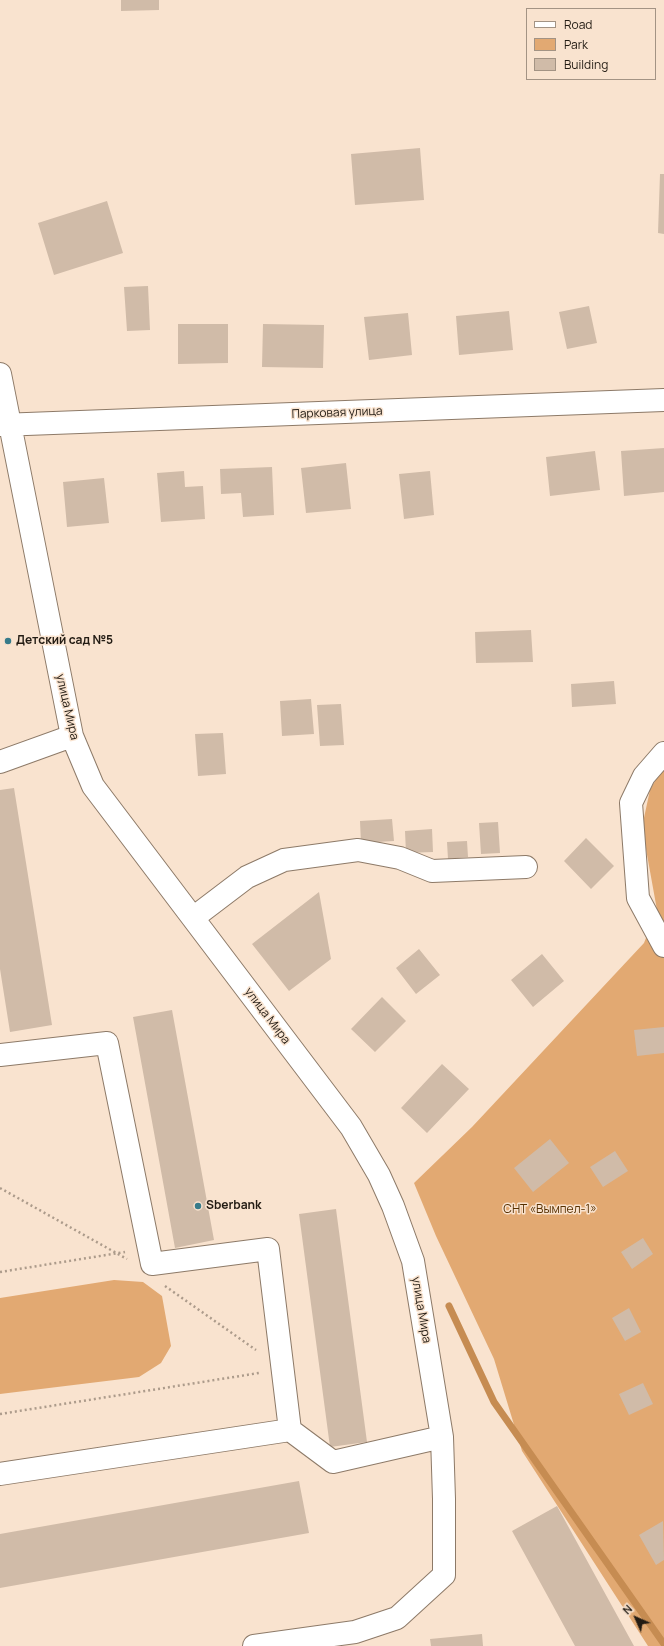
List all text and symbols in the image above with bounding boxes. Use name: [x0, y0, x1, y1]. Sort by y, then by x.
legend: [526, 8, 656, 80]
text: Road: [564, 16, 592, 33]
text: Park: [564, 36, 588, 53]
text: Building: [564, 56, 608, 73]
street label: Парковая улица: [291, 404, 383, 422]
place label: Детский сад №5: [16, 634, 113, 648]
marker: Детский сад №5: [3, 636, 13, 646]
street label: улица Мира: [52, 673, 82, 741]
street label: улица Мира: [241, 985, 293, 1047]
place label: Sberbank: [206, 1199, 262, 1213]
marker: Sberbank: [193, 1201, 203, 1211]
park label: СНТ «Вымпел-1»: [503, 1203, 597, 1217]
street label: улица Мира: [408, 1276, 434, 1344]
north arrow: [616, 1598, 656, 1638]
text: N: [619, 1601, 635, 1617]

